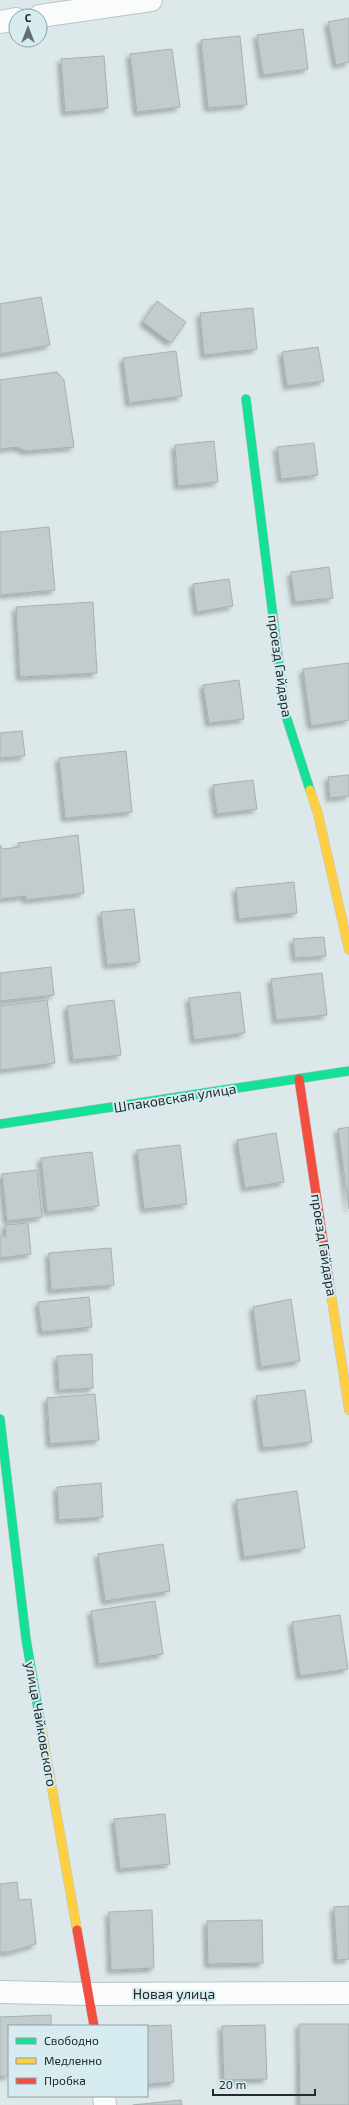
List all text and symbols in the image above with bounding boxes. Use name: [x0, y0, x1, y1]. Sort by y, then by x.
north arrow: [8, 8, 48, 48]
text: С: [25, 11, 32, 24]
street label: проезд Гайдара: [265, 614, 296, 718]
street label: Шпаковская улица: [112, 1079, 237, 1116]
street label: проезд Гайдара: [308, 1193, 341, 1297]
street label: улица Чайковского: [22, 1660, 61, 1788]
street label: Новая улица: [133, 1985, 215, 2002]
legend: [8, 2025, 148, 2097]
text: Свободно: [44, 2033, 99, 2047]
text: Медленно: [44, 2053, 102, 2067]
scale bar: [213, 2071, 315, 2097]
text: Пробка: [44, 2073, 86, 2087]
text: 20 m: [219, 2077, 246, 2091]

